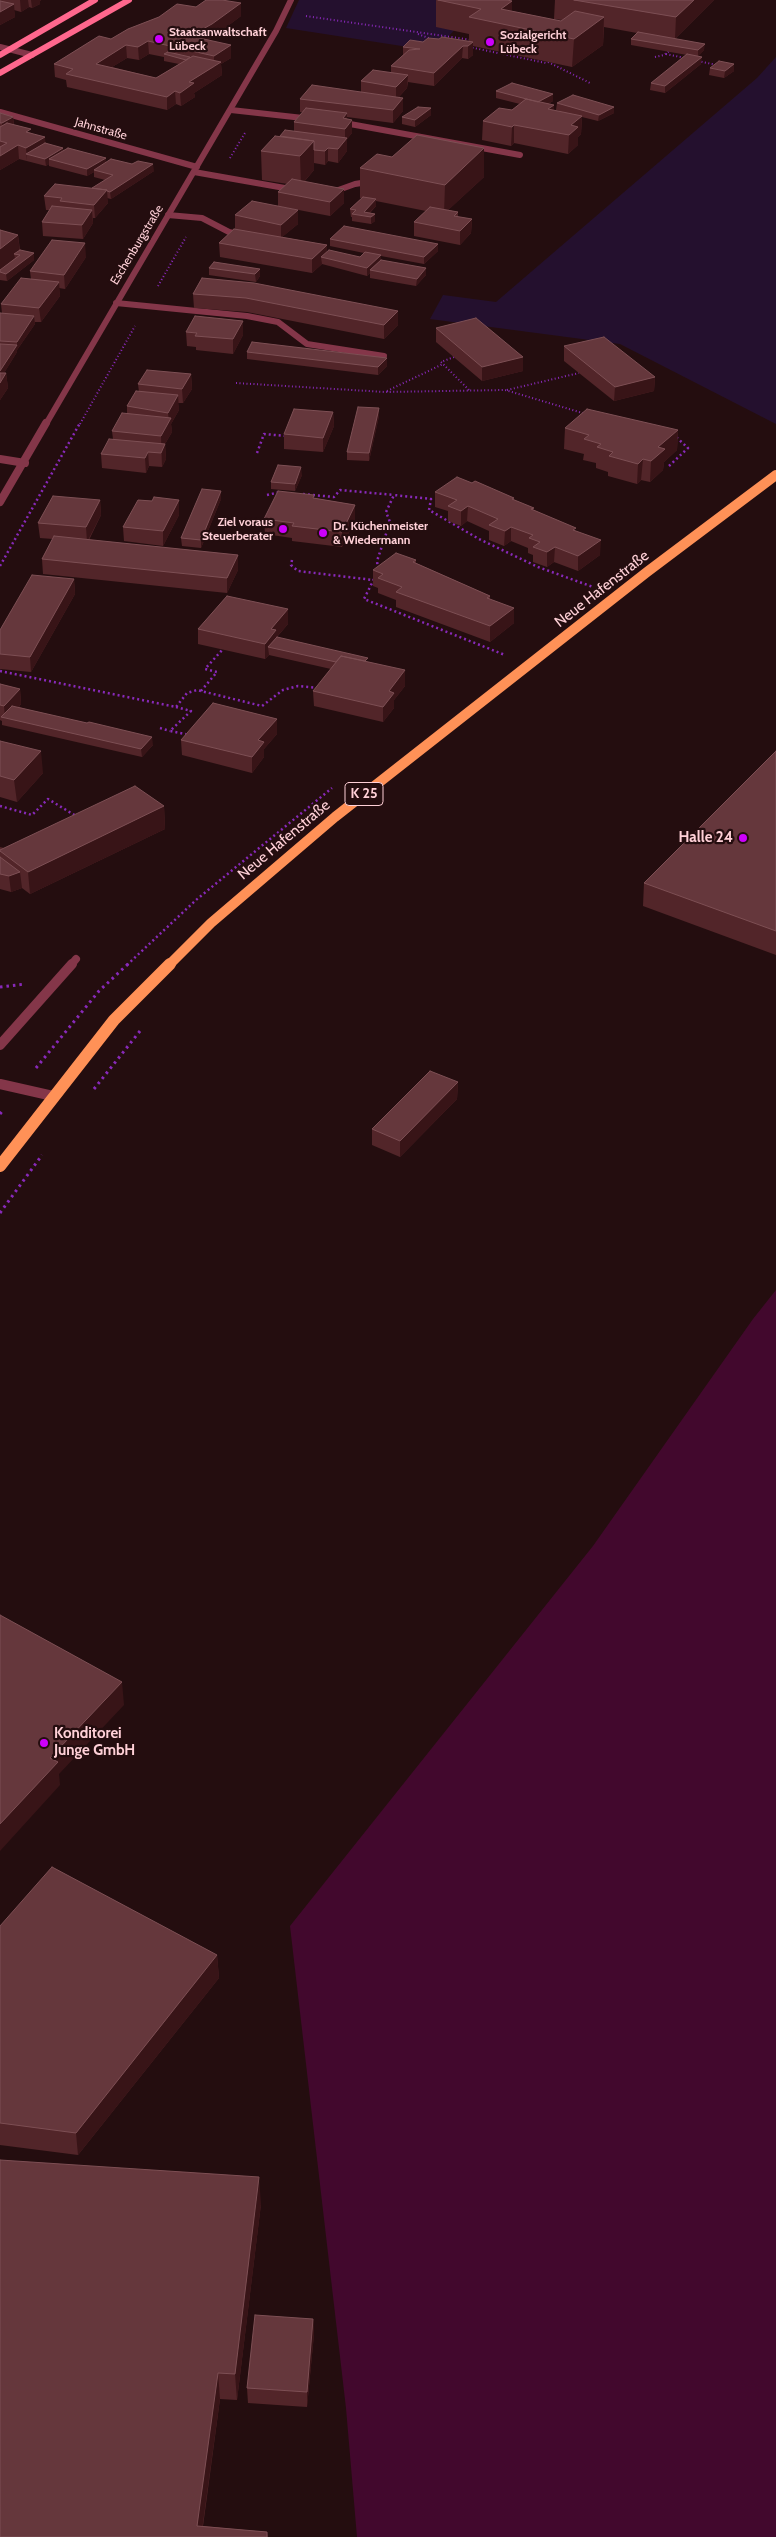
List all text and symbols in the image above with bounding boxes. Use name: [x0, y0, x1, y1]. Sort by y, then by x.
place label: Staatsanwaltschaft Lübeck: [169, 25, 267, 53]
place label: Sozialgericht Lübeck: [500, 28, 566, 56]
marker: Staatsanwaltschaft Lübeck: [153, 33, 165, 45]
marker: Sozialgericht Lübeck: [484, 36, 496, 48]
street label: Jahnstraße: [73, 115, 129, 143]
street label: Eschenburgstraße: [108, 203, 166, 287]
place label: Ziel voraus Steuerberater: [202, 515, 273, 543]
place label: Dr. Küchenmeister & Wiedermann: [333, 519, 428, 547]
marker: Ziel voraus Steuerberater: [277, 523, 289, 535]
marker: Dr. Küchenmeister & Wiedermann: [317, 527, 329, 539]
street label: Neue Hafenstraße: [551, 547, 653, 631]
road number: K 25: [345, 782, 383, 806]
street label: Neue Hafenstraße: [234, 796, 334, 884]
place label: Halle 24: [679, 829, 733, 847]
marker: Halle 24: [737, 832, 749, 844]
place label: Konditorei Junge GmbH: [54, 1725, 135, 1760]
marker: Konditorei Junge GmbH: [38, 1737, 50, 1749]

